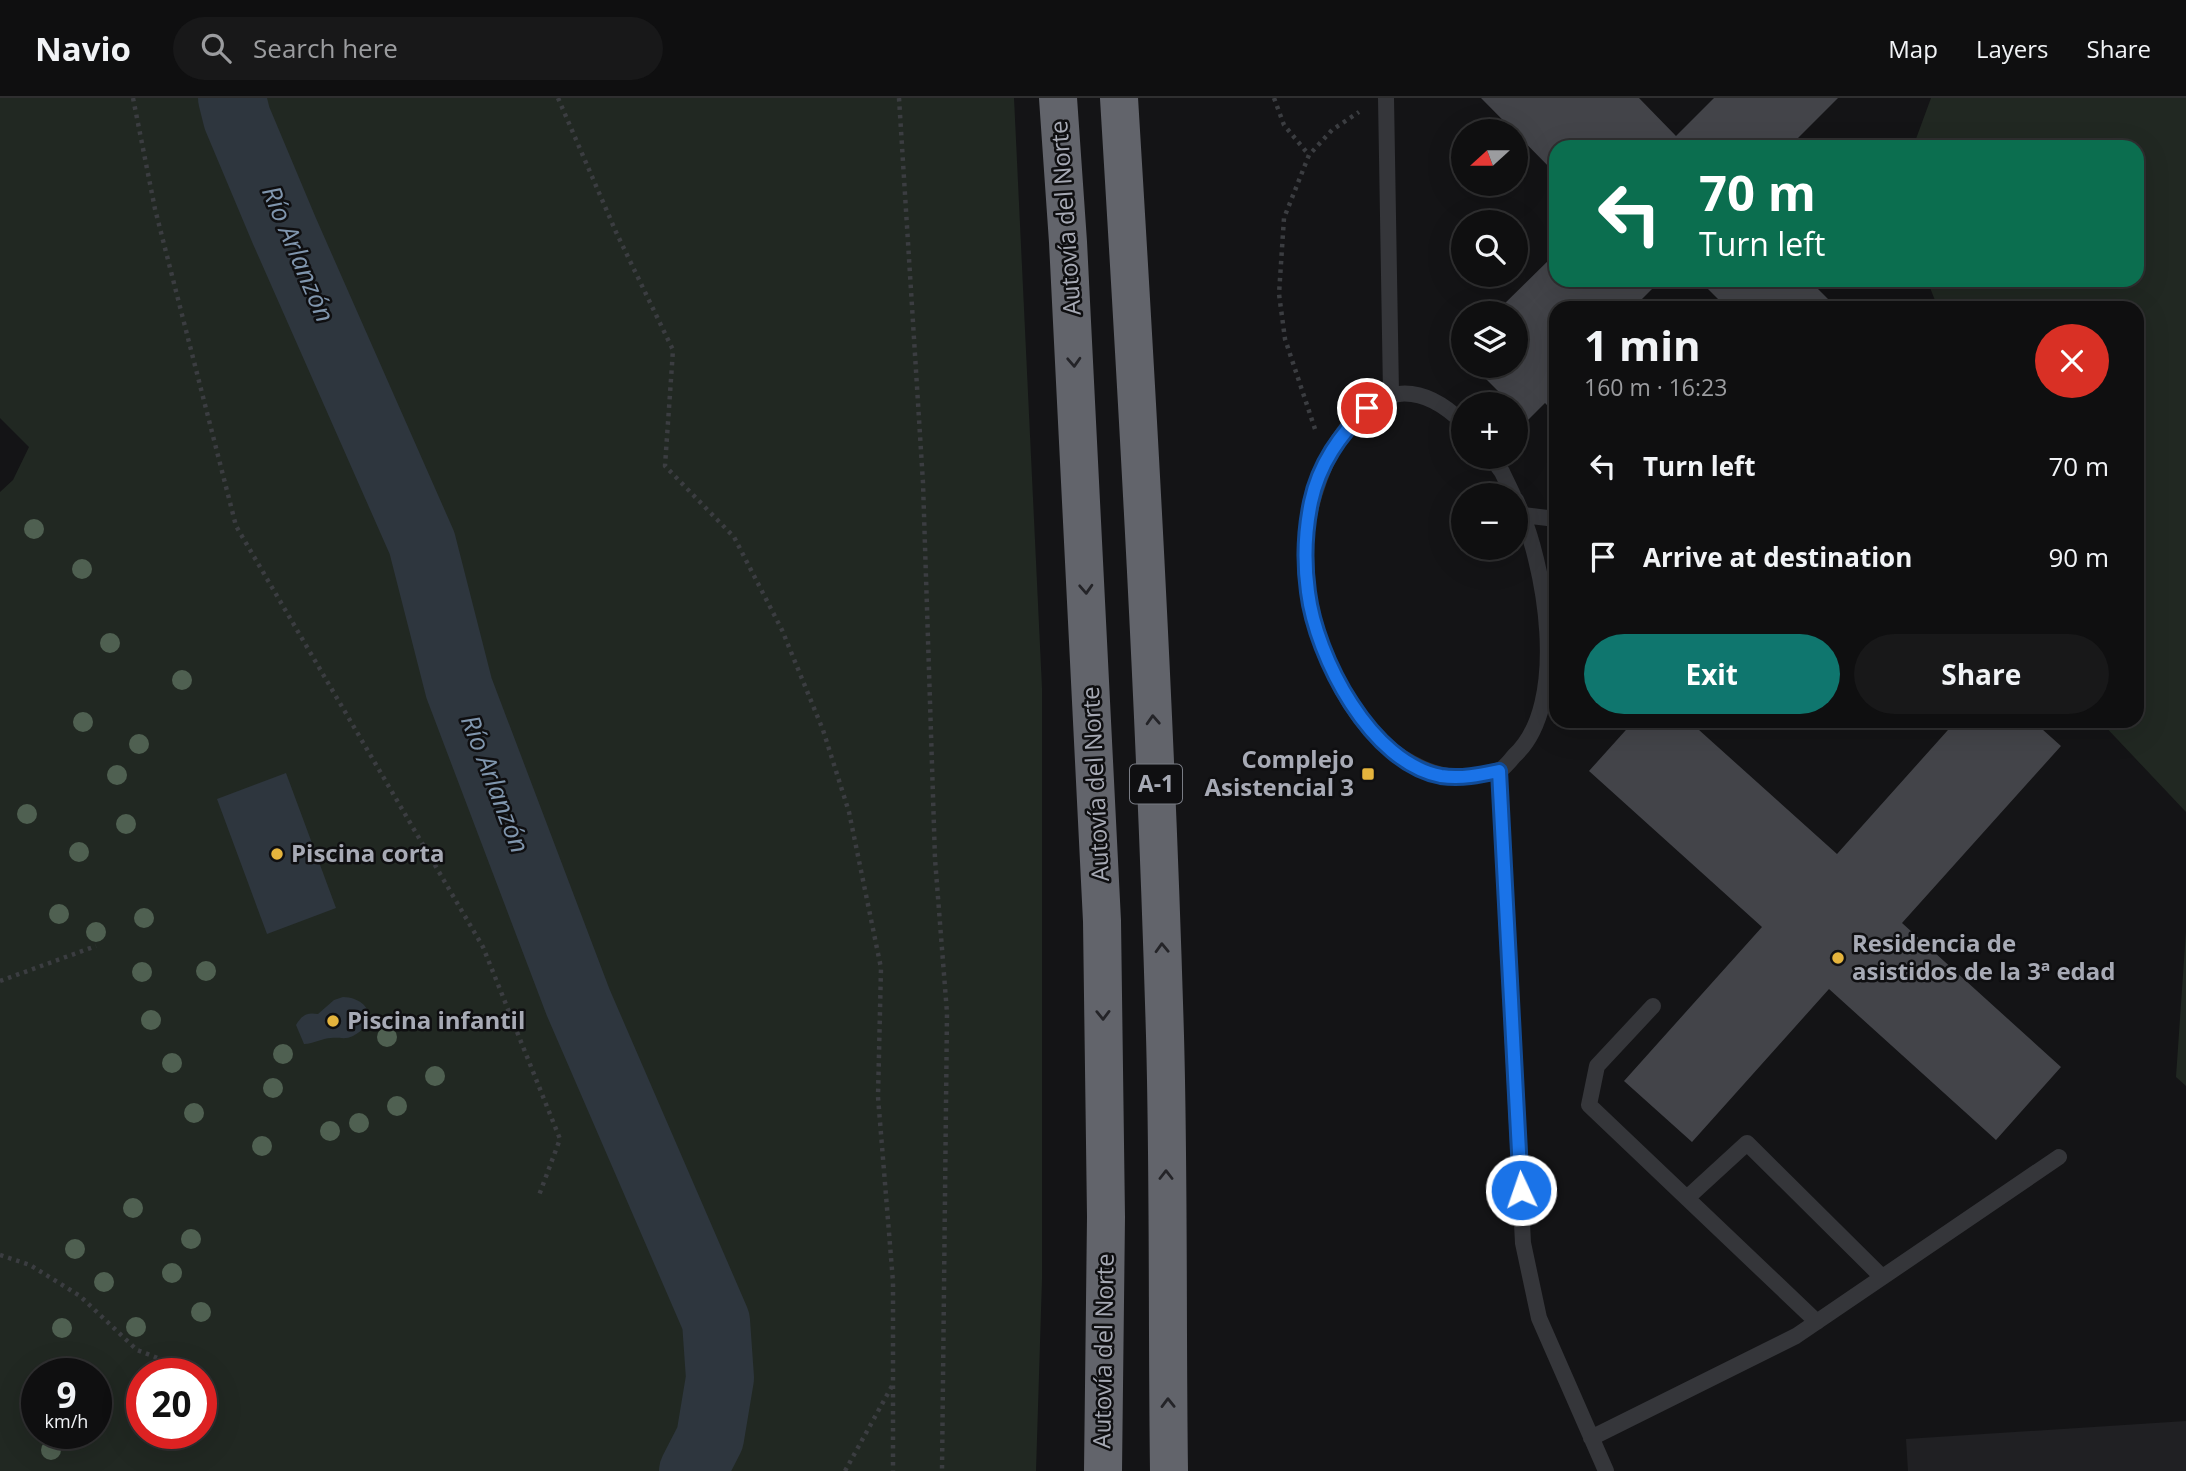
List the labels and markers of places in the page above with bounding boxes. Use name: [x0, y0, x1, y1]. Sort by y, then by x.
pin: [1337, 378, 1397, 438]
place label: Complejo Asistencial 3: [1204, 742, 1354, 803]
marker: Complejo Asistencial 3: [1360, 766, 1376, 782]
place label: Piscina corta: [291, 836, 445, 869]
marker: Piscina corta: [269, 846, 285, 862]
place label: Residencia de asistidos de la 3ª edad: [1852, 926, 2115, 987]
marker: Residencia de asistidos de la 3ª edad: [1830, 950, 1846, 966]
place label: Piscina infantil: [347, 1003, 525, 1036]
marker: Piscina infantil: [325, 1013, 341, 1029]

